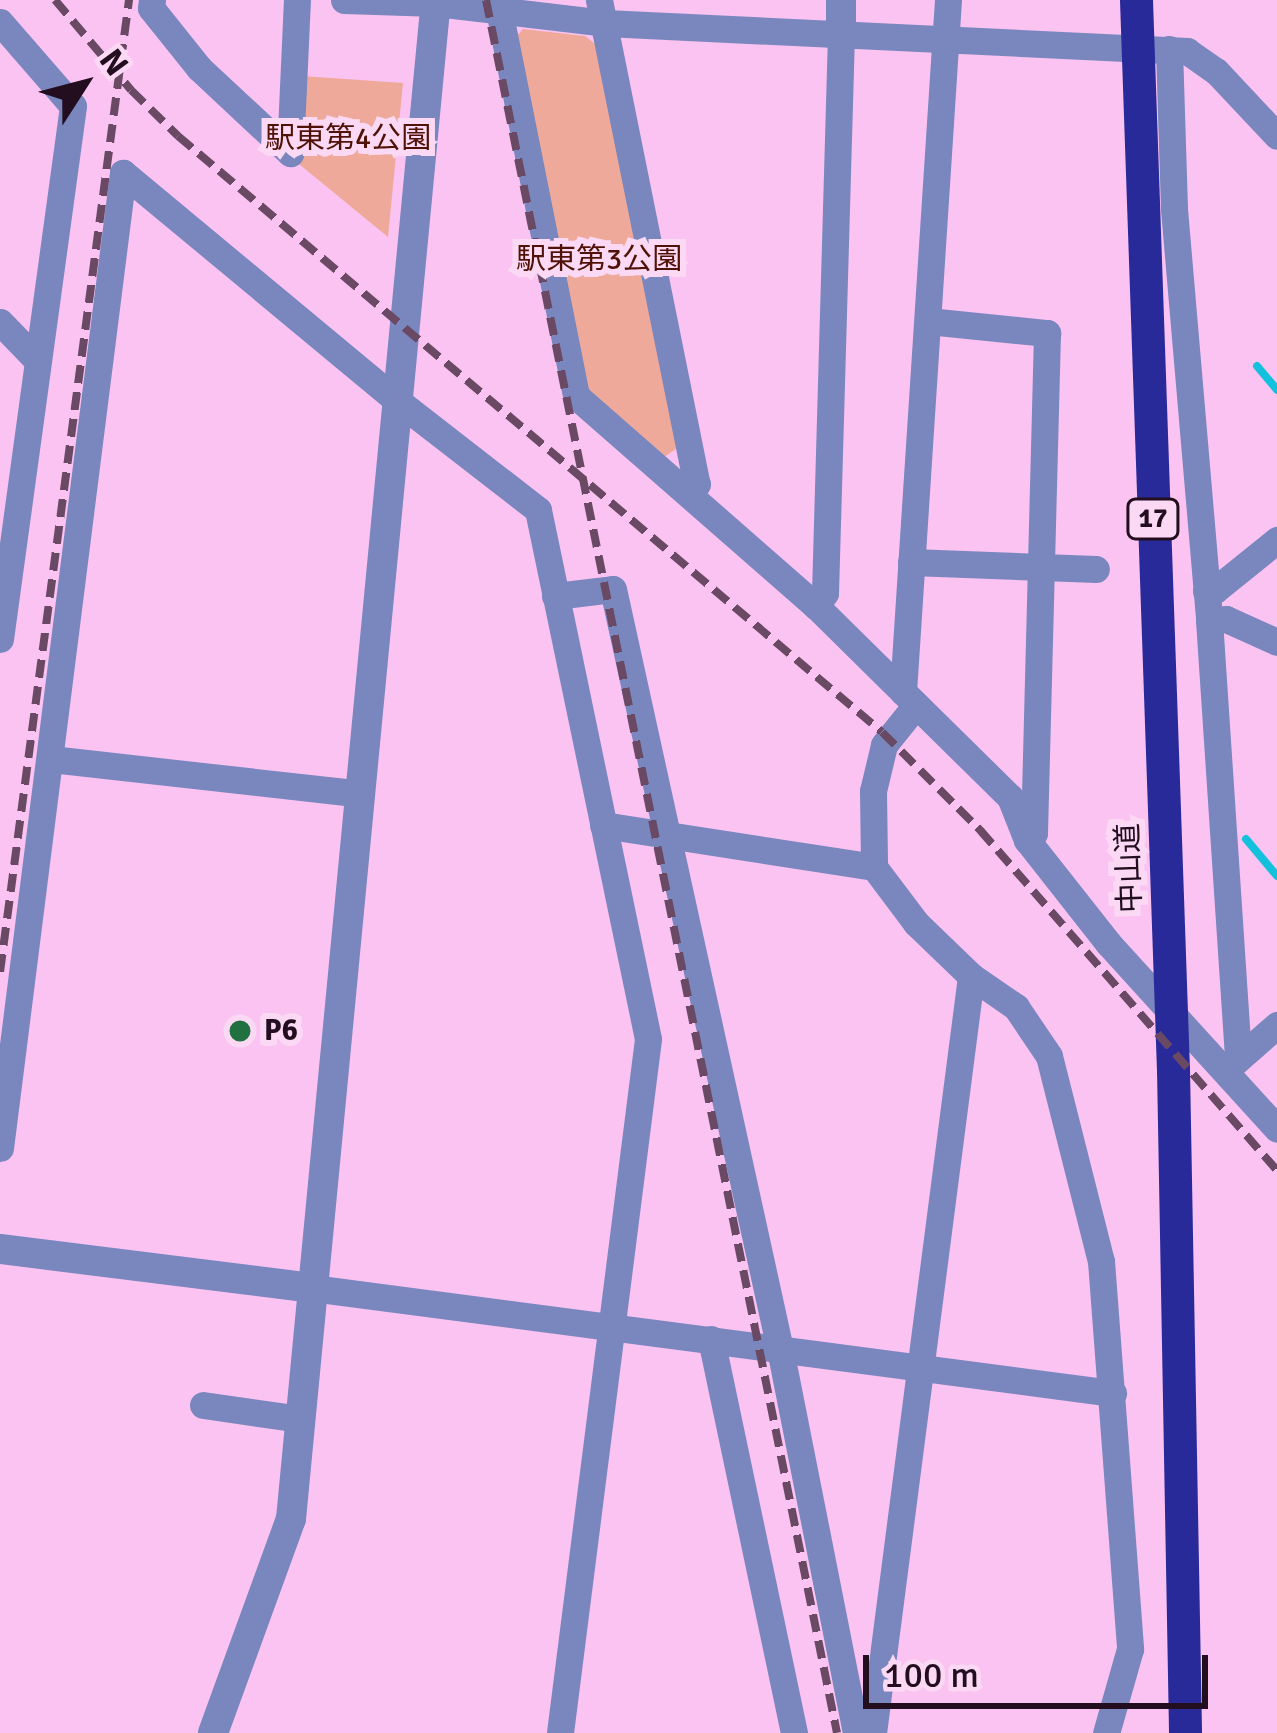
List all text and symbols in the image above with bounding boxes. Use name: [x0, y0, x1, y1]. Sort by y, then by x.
north arrow: [24, 24, 144, 144]
text: N: [90, 41, 137, 84]
park label: 駅東第4公園: [265, 121, 431, 157]
park label: 駅東第3公園: [516, 242, 682, 278]
road number: 17: [1126, 498, 1180, 540]
street label: 中山道: [1110, 822, 1150, 914]
place label: P6: [264, 1013, 298, 1049]
marker: P6: [227, 1018, 253, 1044]
scale bar: [869, 1631, 1214, 1705]
text: 100 m: [884, 1653, 979, 1698]

